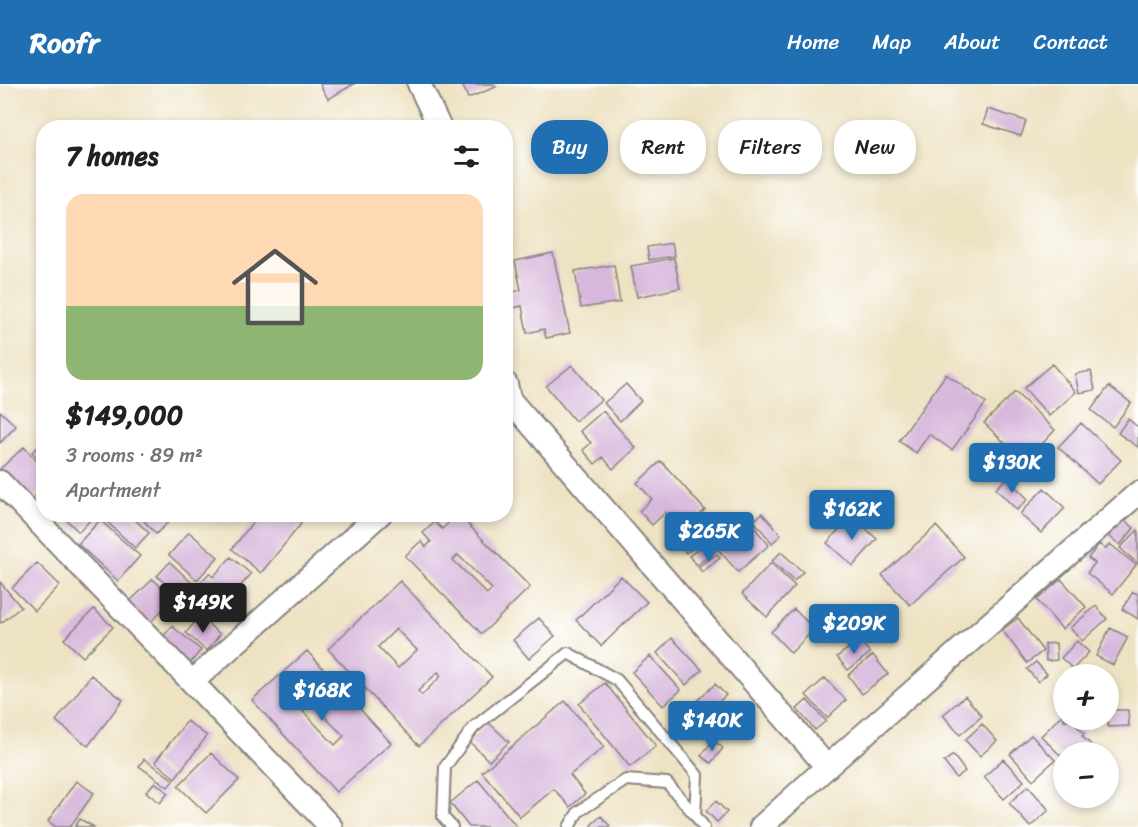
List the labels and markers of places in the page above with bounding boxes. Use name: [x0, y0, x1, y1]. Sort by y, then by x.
pin: $130K: [970, 443, 1054, 494]
pin: $162K: [810, 490, 894, 541]
pin: $265K: [667, 512, 751, 563]
pin: $149K: [161, 583, 245, 634]
pin: $209K: [812, 604, 896, 655]
pin: $168K: [280, 671, 364, 722]
pin: $140K: [670, 701, 754, 752]

